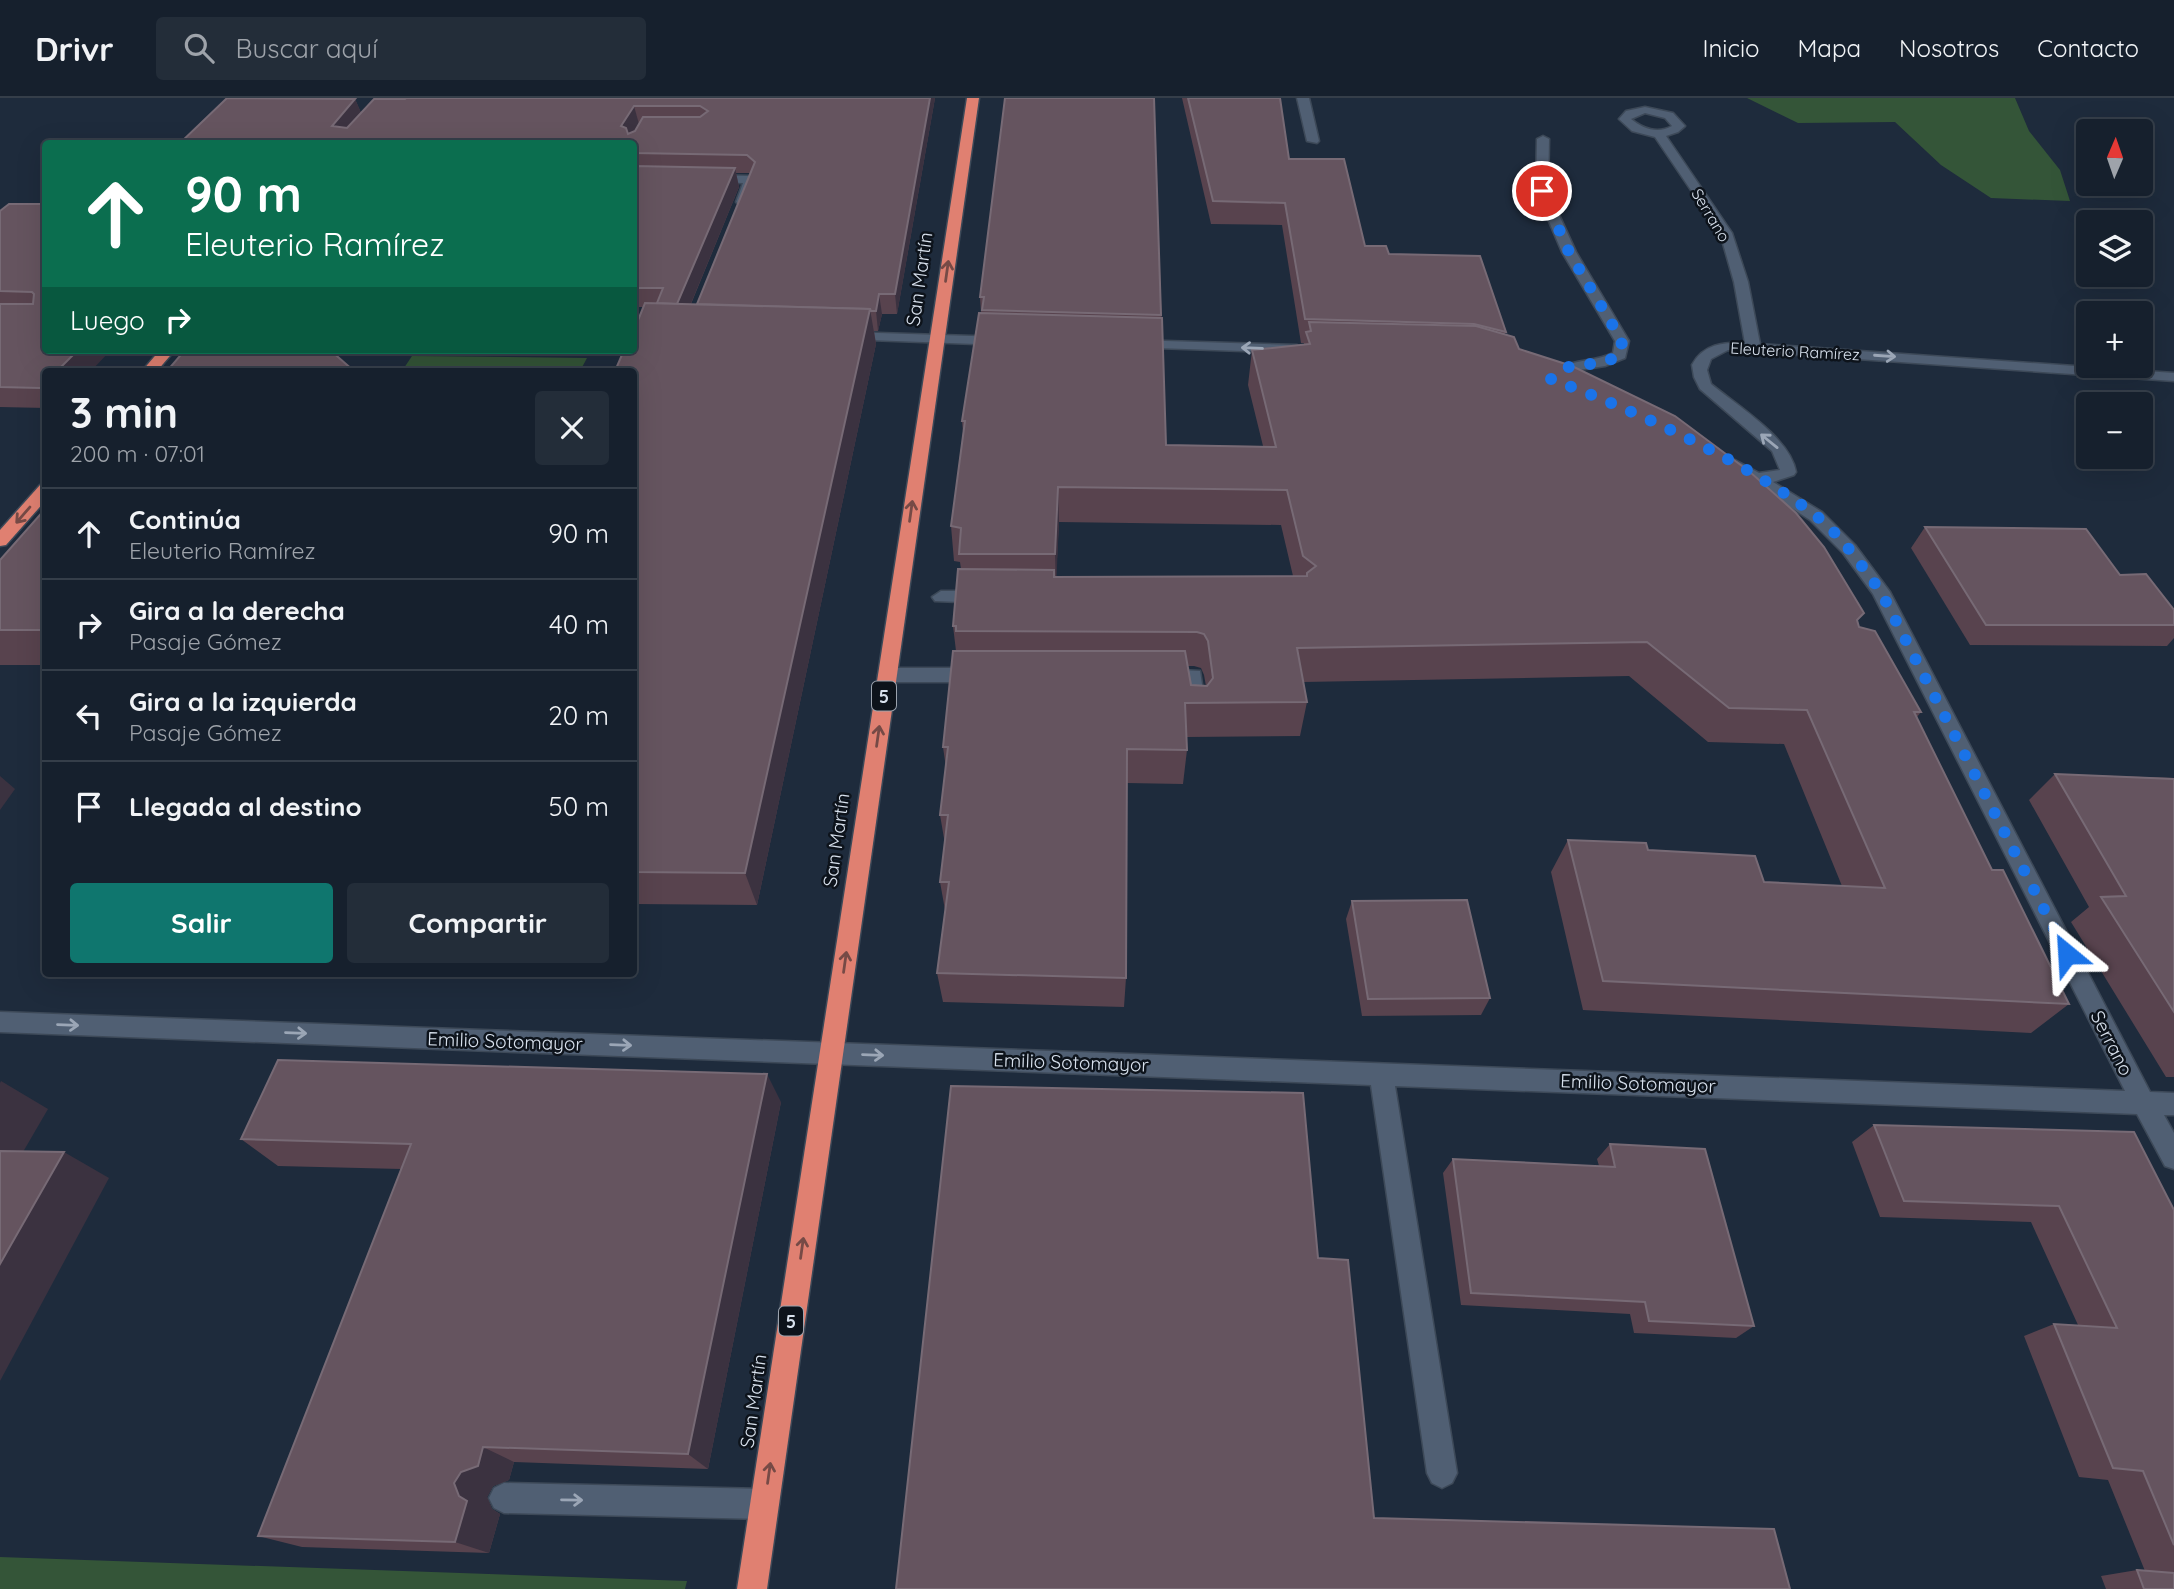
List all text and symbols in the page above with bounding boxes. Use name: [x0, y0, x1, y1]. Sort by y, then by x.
search box: [156, 17, 646, 80]
text: Drivr: [35, 28, 114, 69]
icon: search: [180, 29, 218, 67]
text: Buscar aquí: [236, 32, 378, 65]
text: Inicio: [1702, 33, 1760, 63]
text: Mapa: [1798, 33, 1861, 63]
text: Nosotros: [1899, 33, 1999, 63]
text: Contacto: [2037, 33, 2139, 63]
north arrow: [2076, 119, 2152, 196]
map controls: [2076, 119, 2153, 469]
pin: [1512, 161, 1572, 221]
text: 90 m: [185, 163, 302, 224]
icon: ahead: [70, 168, 161, 259]
icon: arrive: [1523, 172, 1561, 210]
street label: Serrano: [1687, 185, 1735, 245]
button: layers: [2076, 210, 2153, 287]
text: Eleuterio Ramírez: [185, 224, 445, 264]
street label: San Martín: [901, 231, 937, 327]
one-way arrow: [941, 260, 954, 283]
icon: right: [159, 301, 197, 339]
button: +: [2076, 301, 2153, 378]
text: Luego: [70, 304, 145, 337]
street label: Eleuterio Ramírez: [1730, 338, 1860, 364]
one-way arrow: [1241, 341, 1264, 354]
one-way arrow: [1874, 350, 1897, 363]
text: 3 min: [70, 386, 178, 439]
button: close: [535, 391, 609, 465]
button: −: [2076, 392, 2153, 469]
one-way arrow: [1760, 433, 1778, 448]
text: 200 m · 07:01: [70, 439, 205, 468]
one-way arrow: [905, 501, 918, 523]
text: Continúa: [129, 503, 241, 536]
one-way arrow: [15, 506, 31, 524]
icon: ahead: [70, 515, 108, 553]
text: 90 m: [548, 517, 609, 550]
text: Eleuterio Ramírez: [129, 536, 316, 565]
text: Gira a la derecha: [129, 594, 345, 627]
icon: right: [70, 606, 108, 644]
text: 40 m: [549, 608, 609, 641]
text: Pasaje Gómez: [129, 627, 282, 656]
road number: 5: [872, 682, 896, 710]
text: Gira a la izquierda: [129, 685, 357, 718]
icon: left: [70, 697, 108, 735]
text: 20 m: [548, 699, 609, 732]
text: Pasaje Gómez: [129, 718, 282, 747]
one-way arrow: [872, 726, 885, 748]
icon: arrive: [70, 788, 108, 826]
text: Llegada al destino: [129, 790, 362, 823]
text: 50 m: [549, 790, 609, 823]
street label: San Martín: [818, 792, 854, 888]
button: Salir: [70, 883, 333, 963]
button: Compartir: [347, 883, 609, 963]
position arrow: [2030, 917, 2104, 991]
one-way arrow: [839, 951, 852, 973]
street label: Serrano: [2085, 1006, 2139, 1080]
one-way arrow: [56, 1018, 79, 1031]
one-way arrow: [284, 1026, 307, 1040]
street label: Emilio Sotomayor: [427, 1026, 584, 1056]
one-way arrow: [609, 1039, 632, 1052]
street label: Emilio Sotomayor: [993, 1047, 1150, 1077]
one-way arrow: [861, 1048, 884, 1061]
street label: Emilio Sotomayor: [1560, 1068, 1717, 1098]
one-way arrow: [796, 1237, 809, 1260]
road number: 5: [779, 1306, 803, 1336]
street label: San Martín: [735, 1353, 771, 1449]
one-way arrow: [763, 1462, 776, 1485]
one-way arrow: [560, 1493, 583, 1507]

